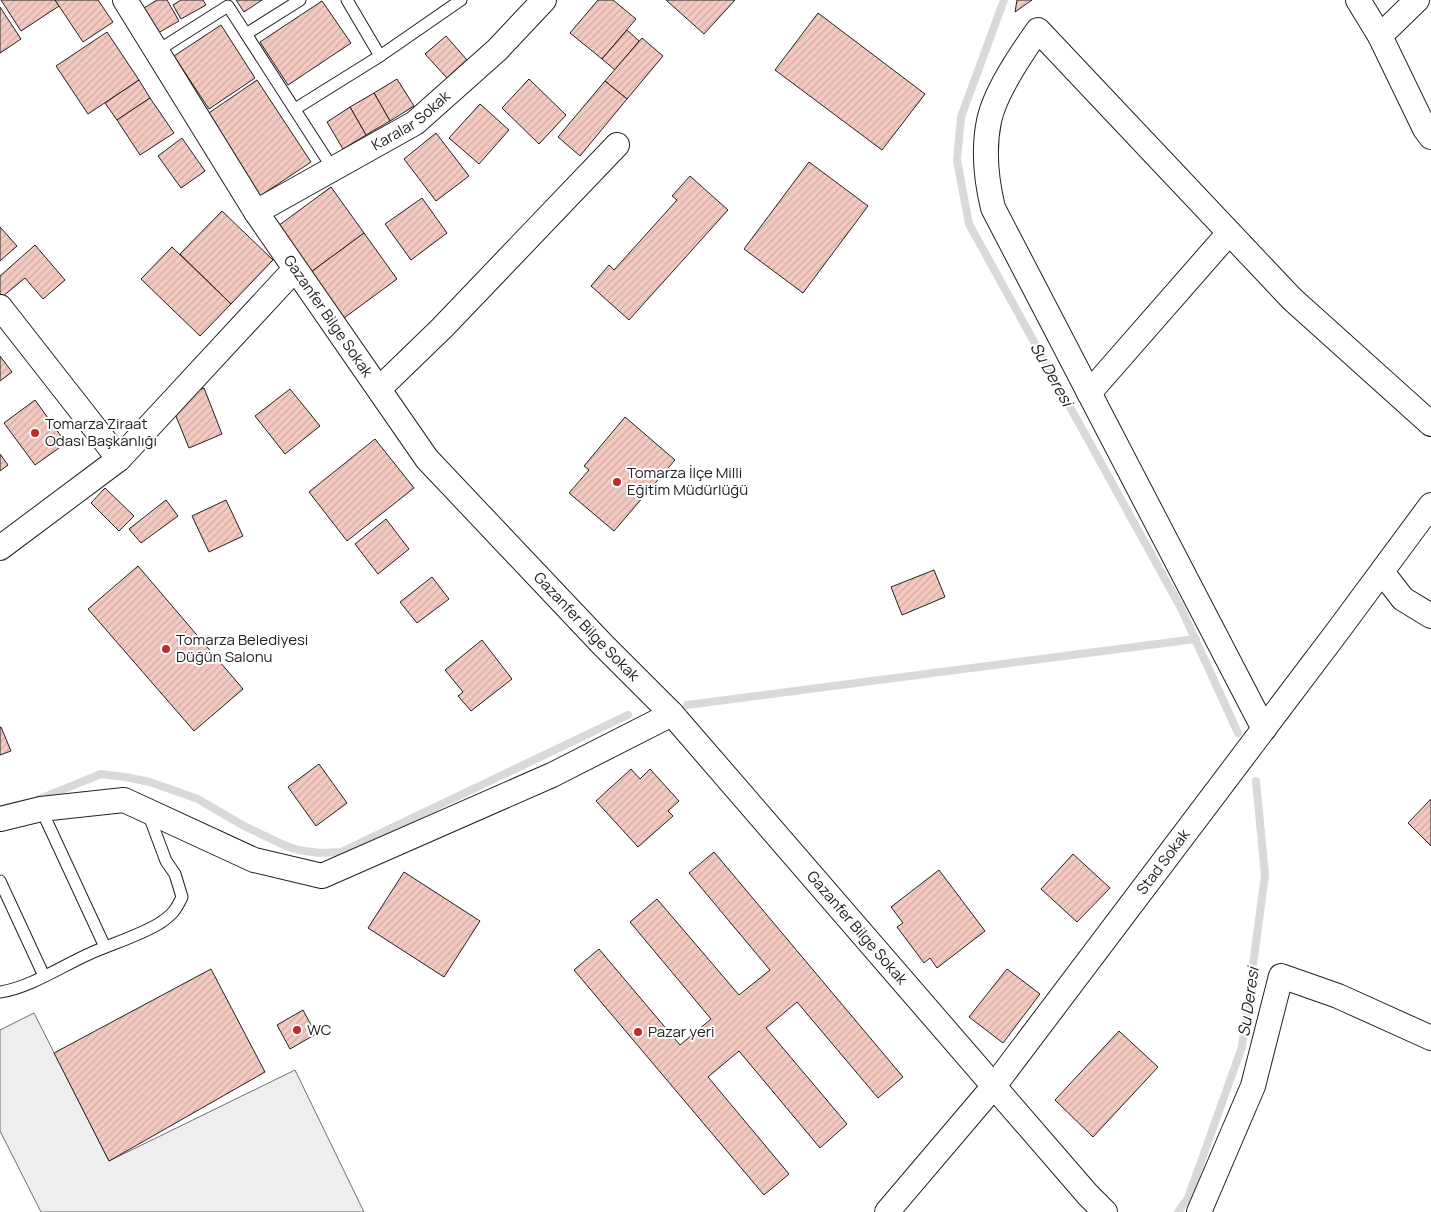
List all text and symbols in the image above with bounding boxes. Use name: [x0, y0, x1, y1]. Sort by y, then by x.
street label: Karalar Sokak: [367, 85, 455, 155]
street label: Gazanfer Bilge Sokak: [279, 251, 379, 382]
water label: Su Deresi: [1025, 338, 1080, 412]
place label: Tomarza Ziraat Odası Başkanlığı: [45, 413, 157, 451]
marker: Tomarza Ziraat Odası Başkanlığı: [29, 427, 41, 439]
place label: Tomarza İlçe Milli Eğitim Müdürlüğü: [627, 462, 748, 500]
marker: Tomarza İlçe Milli Eğitim Müdürlüğü: [611, 476, 623, 488]
street label: Gazanfer Bilge Sokak: [529, 567, 645, 686]
place label: Tomarza Belediyesi Düğün Salonu: [176, 629, 308, 667]
marker: Tomarza Belediyesi Düğün Salonu: [160, 643, 172, 655]
street label: Stad Sokak: [1131, 824, 1195, 899]
street label: Gazanfer Bilge Sokak: [802, 866, 913, 989]
water label: Su Deresi: [1232, 964, 1264, 1038]
place label: WC: [307, 1019, 332, 1040]
place label: Pazar yeri: [648, 1021, 715, 1042]
marker: WC: [291, 1024, 303, 1036]
marker: Pazar yeri: [632, 1026, 644, 1038]

